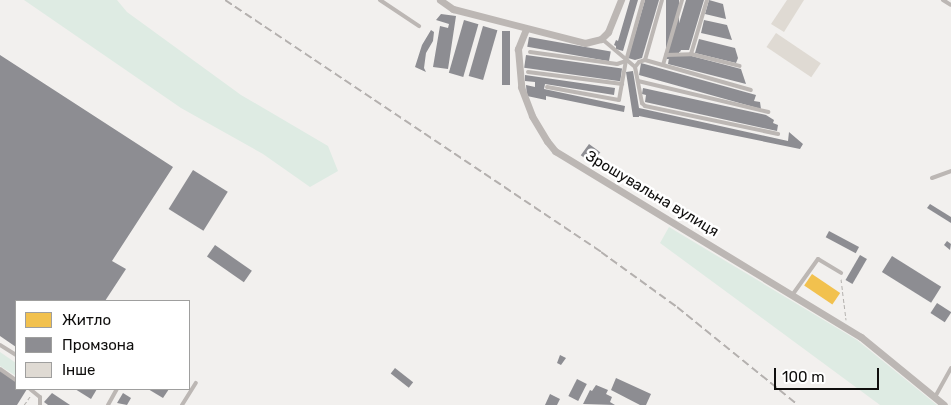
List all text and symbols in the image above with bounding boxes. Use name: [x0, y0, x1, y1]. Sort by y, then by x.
street label: Зрошувальна вулиця: [582, 147, 722, 241]
legend: [15, 300, 190, 390]
text: Житло: [62, 311, 111, 329]
text: Промзона: [62, 336, 134, 354]
scale bar: [776, 358, 881, 390]
text: Інше: [62, 361, 95, 379]
text: 100 m: [782, 368, 824, 386]

